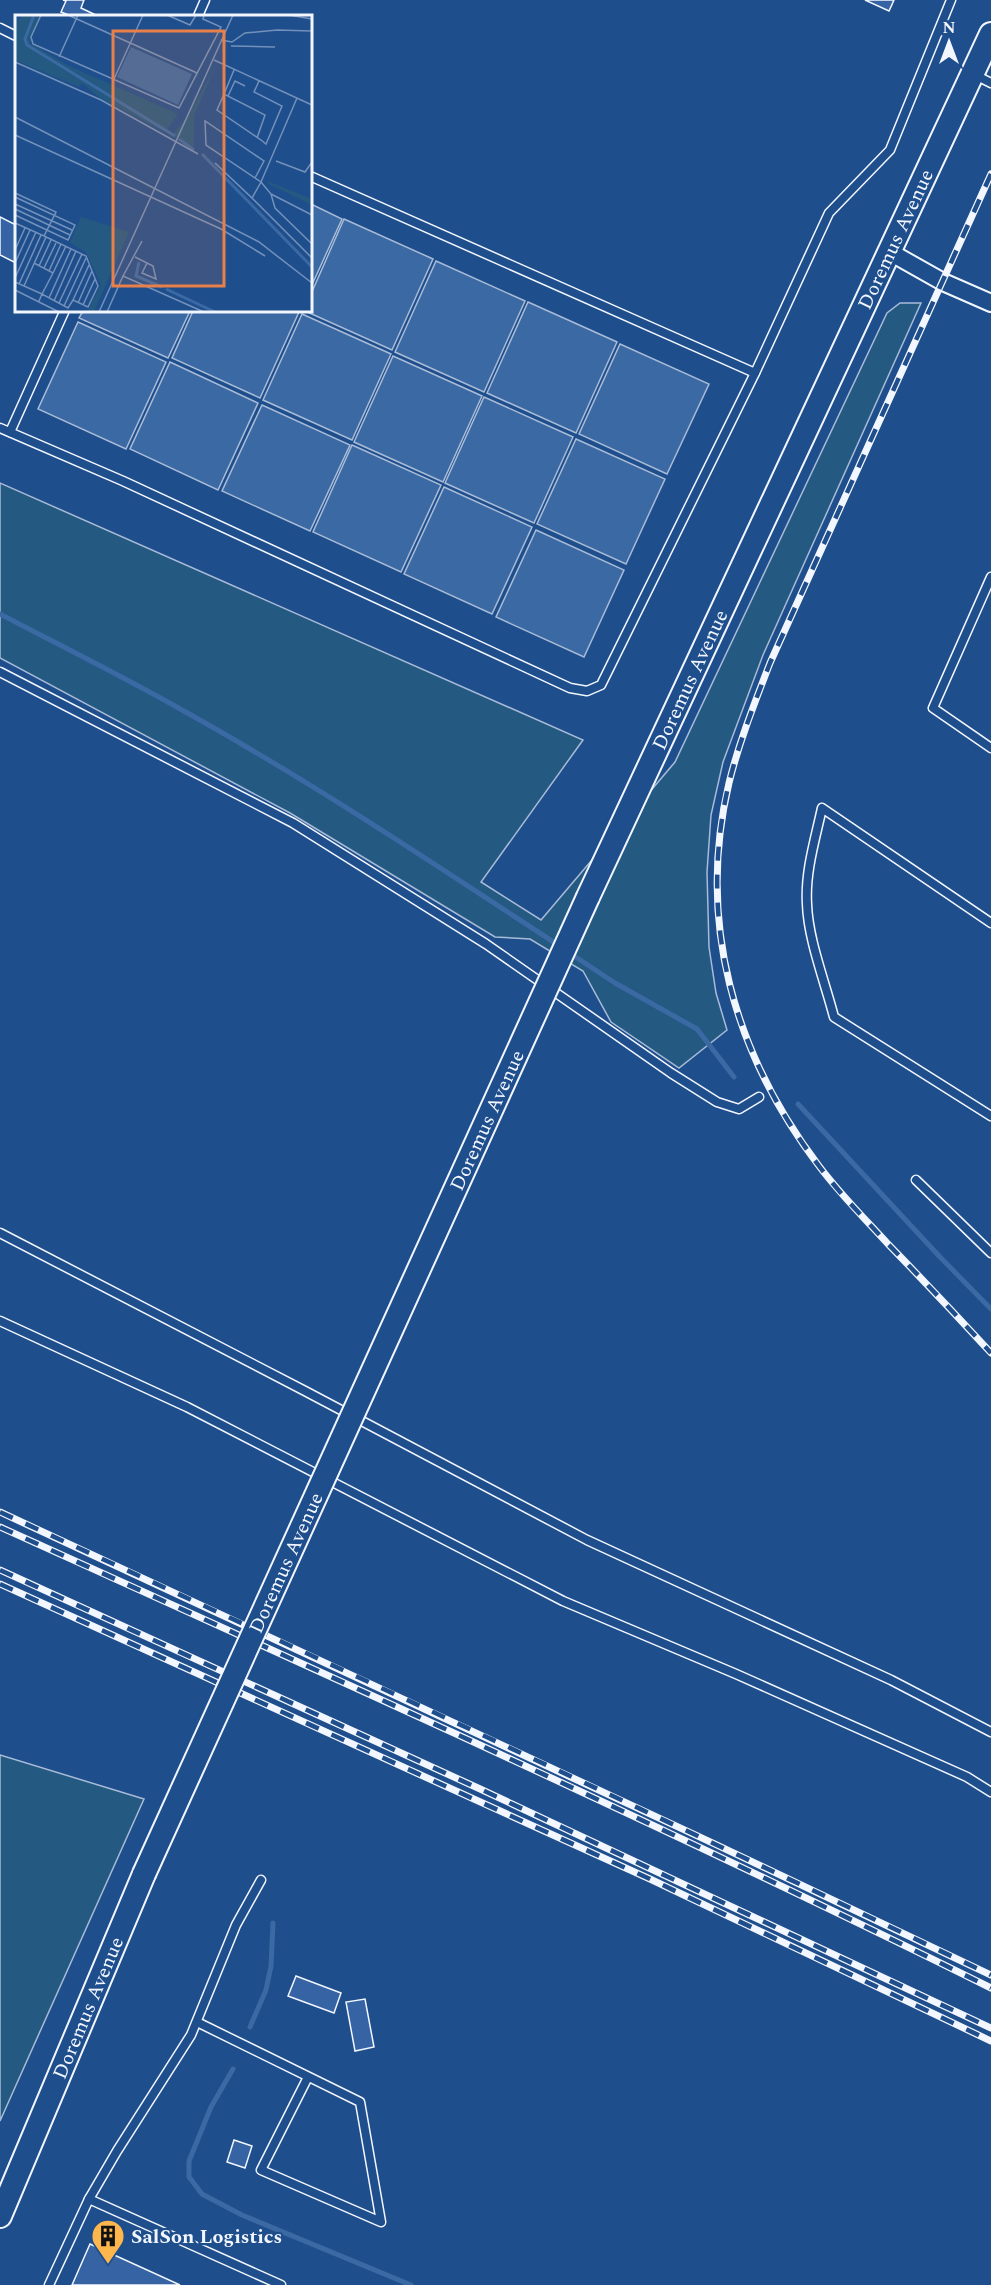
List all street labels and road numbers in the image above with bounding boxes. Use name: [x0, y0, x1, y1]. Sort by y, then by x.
street label: Doremus Avenue: [850, 164, 942, 315]
street label: Doremus Avenue: [645, 605, 736, 755]
street label: Doremus Avenue: [442, 1045, 533, 1196]
street label: Doremus Avenue: [241, 1488, 332, 1638]
street label: Doremus Avenue: [45, 1932, 132, 2084]

